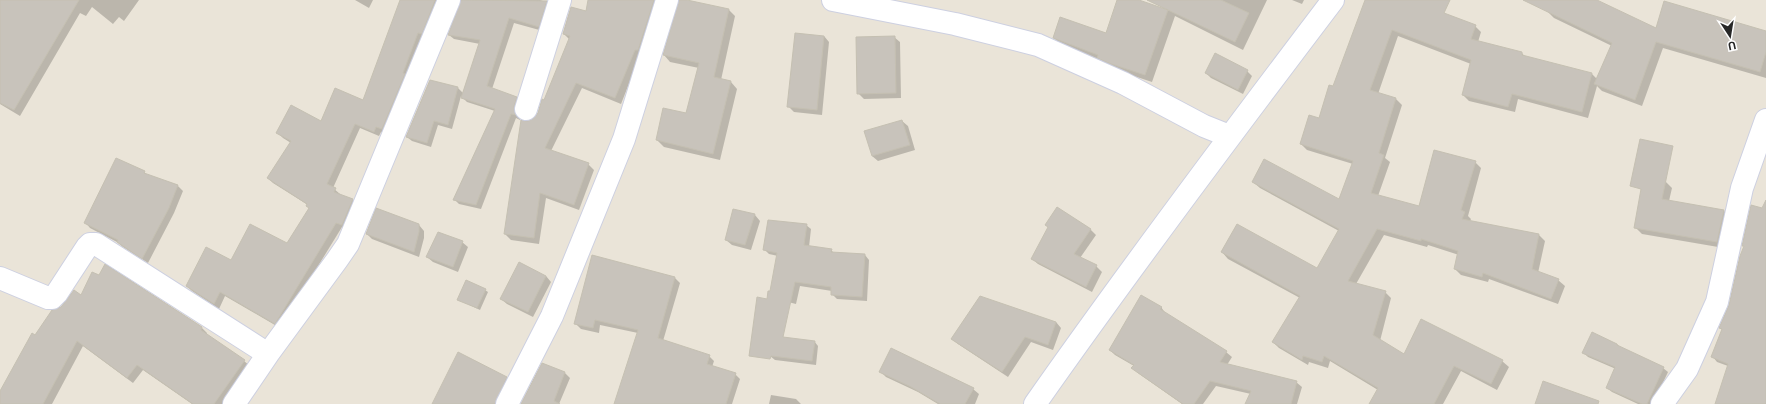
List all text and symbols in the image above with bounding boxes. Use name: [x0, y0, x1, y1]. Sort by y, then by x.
north arrow: [1710, 16, 1750, 56]
text: U: [1727, 38, 1738, 54]

